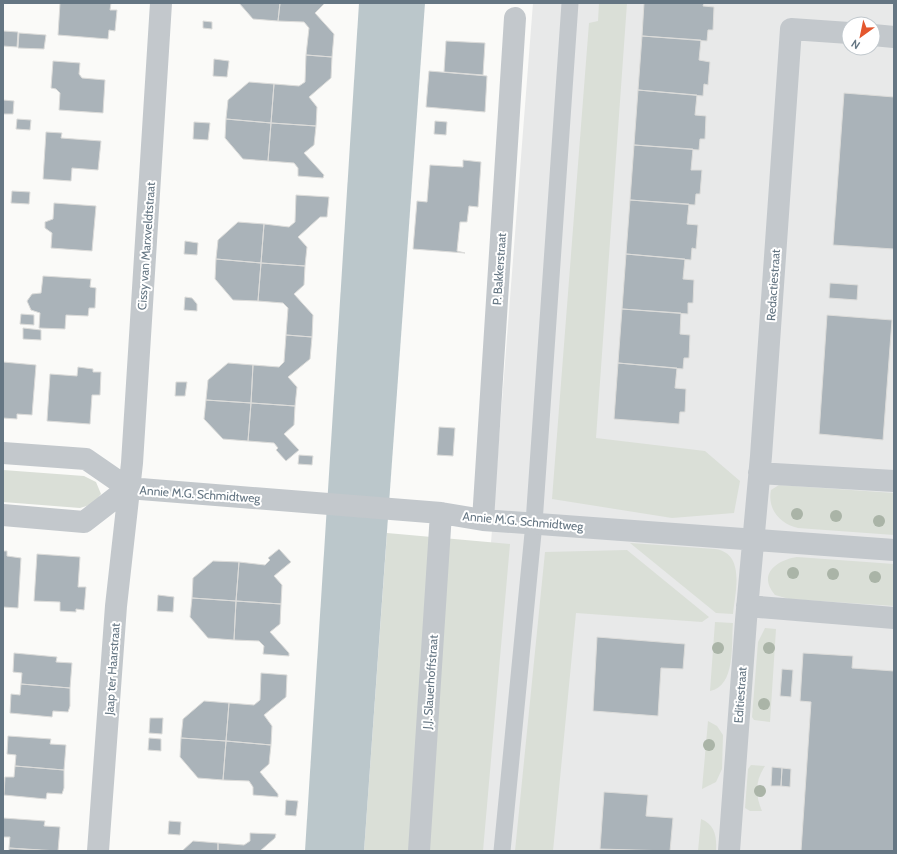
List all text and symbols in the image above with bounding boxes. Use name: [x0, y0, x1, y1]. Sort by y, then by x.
north arrow: [841, 16, 881, 56]
text: N: [848, 36, 863, 52]
street label: Cissy van Marxveldtstraat: [134, 181, 158, 311]
street label: P. Bakkerstraat: [489, 232, 509, 306]
street label: Redactiestraat: [763, 249, 783, 321]
street label: Annie M.G. Schmidtweg: [139, 482, 262, 506]
street label: Annie M.G. Schmidtweg: [462, 508, 585, 534]
street label: Jaap ter Haarstraat: [101, 622, 123, 717]
street label: J.J. Slauerhoffstraat: [419, 634, 441, 731]
street label: Editiestraat: [731, 666, 749, 724]

